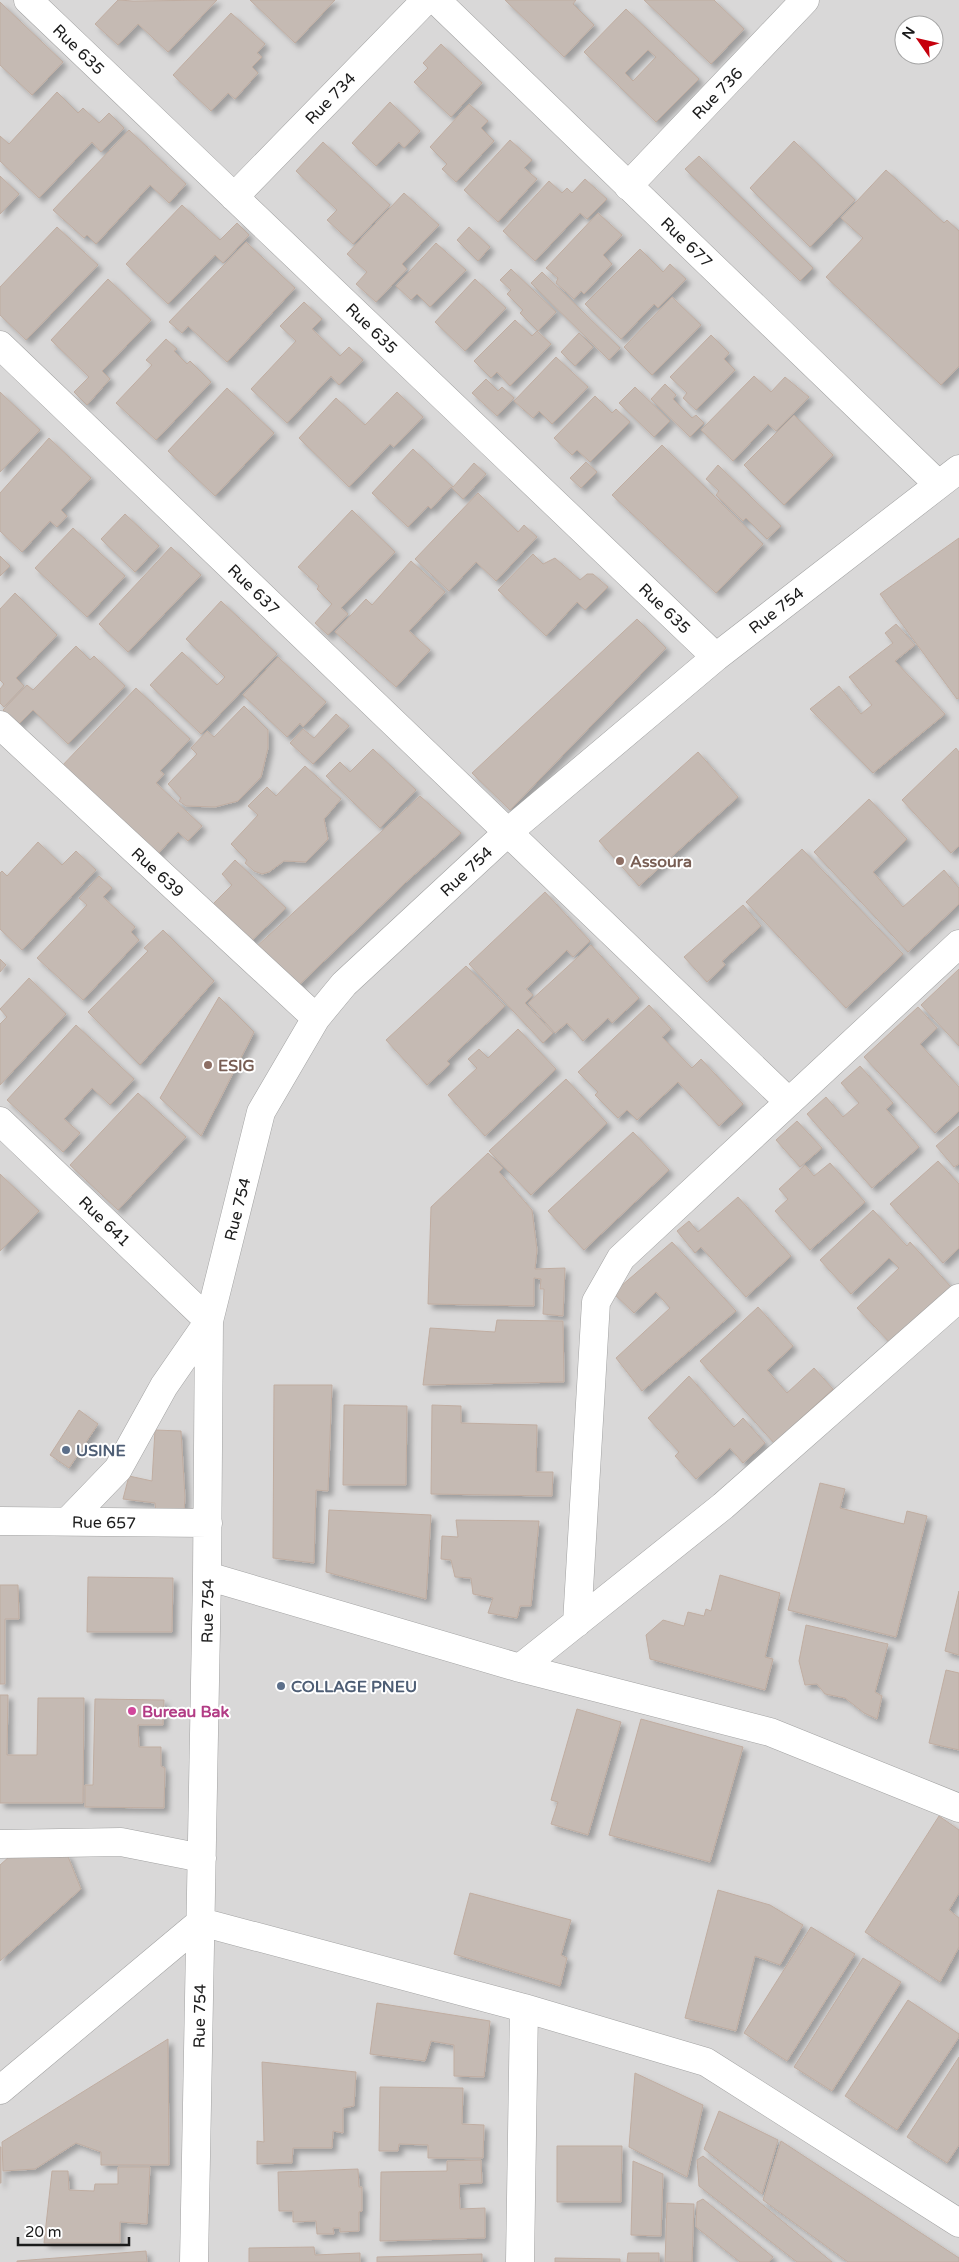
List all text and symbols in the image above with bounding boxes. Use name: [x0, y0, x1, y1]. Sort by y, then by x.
north arrow: [894, 15, 944, 65]
street label: Rue 635: [48, 20, 108, 79]
text: N: [898, 24, 919, 42]
street label: Rue 736: [688, 64, 747, 124]
street label: Rue 734: [301, 69, 360, 129]
street label: Rue 677: [656, 213, 716, 272]
street label: Rue 635: [341, 299, 401, 358]
street label: Rue 637: [223, 560, 283, 619]
street label: Rue 635: [634, 579, 694, 638]
street label: Rue 754: [745, 583, 808, 639]
street label: Rue 754: [436, 842, 497, 901]
street label: Rue 639: [127, 843, 188, 902]
place label: Assoura: [630, 852, 692, 872]
marker: Assoura: [614, 855, 626, 867]
place label: ESIG: [218, 1056, 255, 1076]
marker: ESIG: [202, 1059, 214, 1071]
street label: Rue 754: [220, 1176, 255, 1243]
street label: Rue 641: [74, 1192, 134, 1251]
place label: USINE: [76, 1441, 126, 1461]
marker: USINE: [60, 1444, 72, 1456]
street label: Rue 657: [72, 1512, 136, 1534]
street label: Rue 754: [197, 1579, 219, 1643]
place label: COLLAGE PNEU: [291, 1677, 417, 1697]
marker: COLLAGE PNEU: [275, 1680, 287, 1692]
place label: Bureau Bak: [142, 1702, 230, 1722]
marker: Bureau Bak: [126, 1705, 138, 1717]
street label: Rue 754: [189, 1984, 211, 2048]
scale bar: [18, 2214, 129, 2246]
text: 20 m: [25, 2223, 62, 2241]

